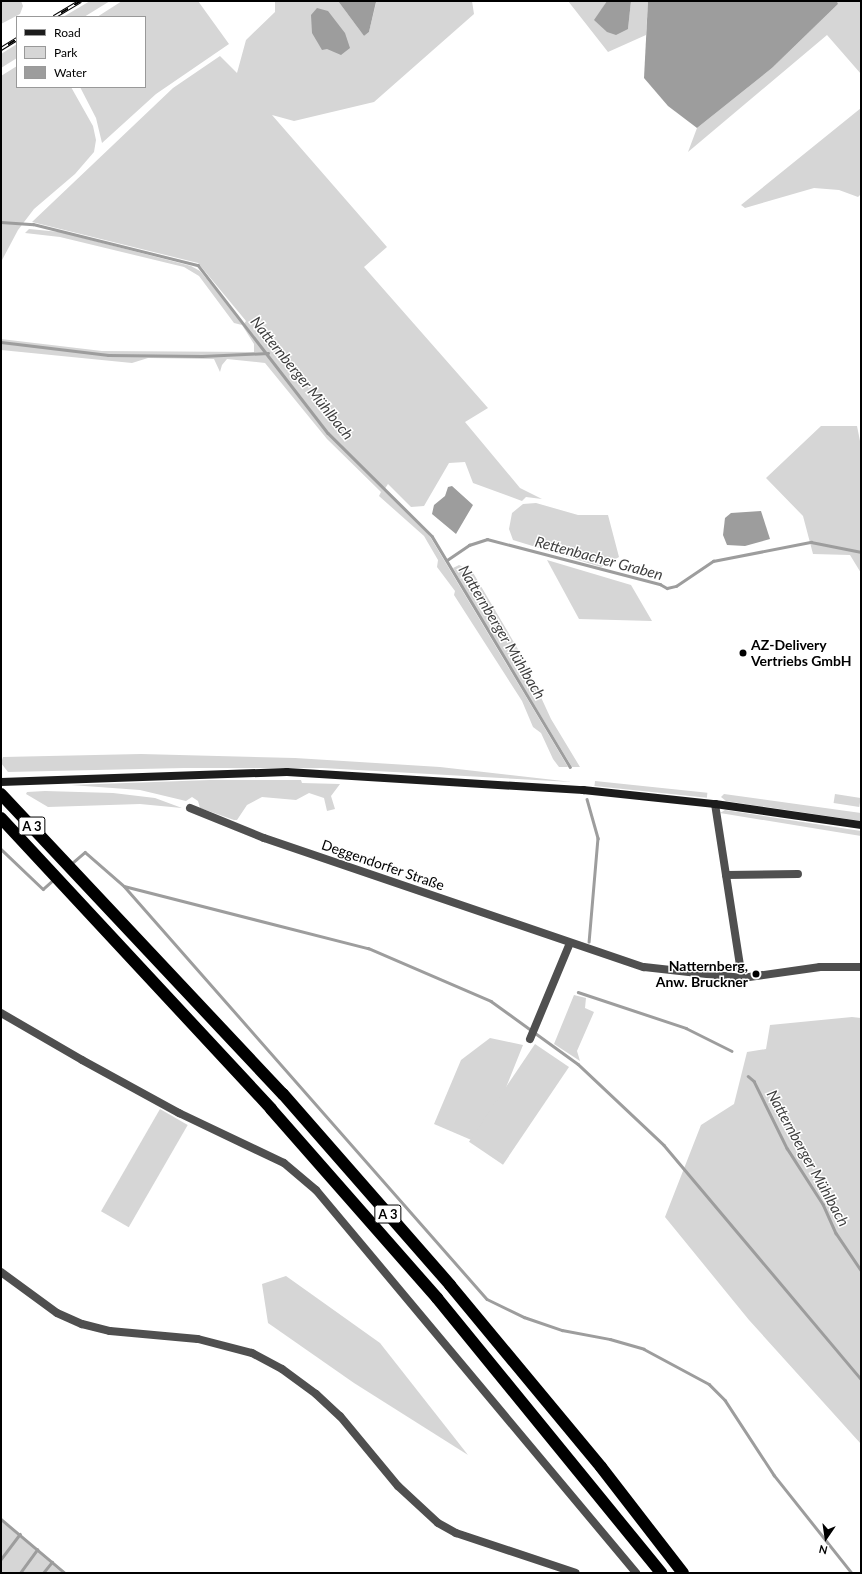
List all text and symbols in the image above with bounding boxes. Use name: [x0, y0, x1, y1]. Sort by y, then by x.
legend: [16, 16, 146, 88]
text: Road: [54, 25, 81, 40]
text: Park: [54, 45, 77, 60]
text: Water: [54, 65, 87, 80]
water label: Natternberger Mühlbach: [247, 313, 357, 443]
water label: Rettenbacher Graben: [533, 532, 665, 584]
water label: Natternberger Mühlbach: [455, 562, 549, 702]
place label: AZ-Delivery Vertriebs GmbH: [751, 637, 852, 670]
marker: AZ-Delivery Vertriebs GmbH: [738, 648, 748, 658]
road number: A 3: [18, 815, 46, 837]
street label: Deggendorfer Straße: [319, 836, 447, 894]
place label: Natternberg, Anw. Bruckner: [656, 958, 748, 990]
marker: Natternberg, Anw. Bruckner: [751, 969, 761, 979]
water label: Natternberger Mühlbach: [763, 1087, 853, 1229]
road number: A 3: [374, 1203, 402, 1225]
north arrow: [806, 1518, 846, 1558]
text: N: [818, 1543, 829, 1557]

